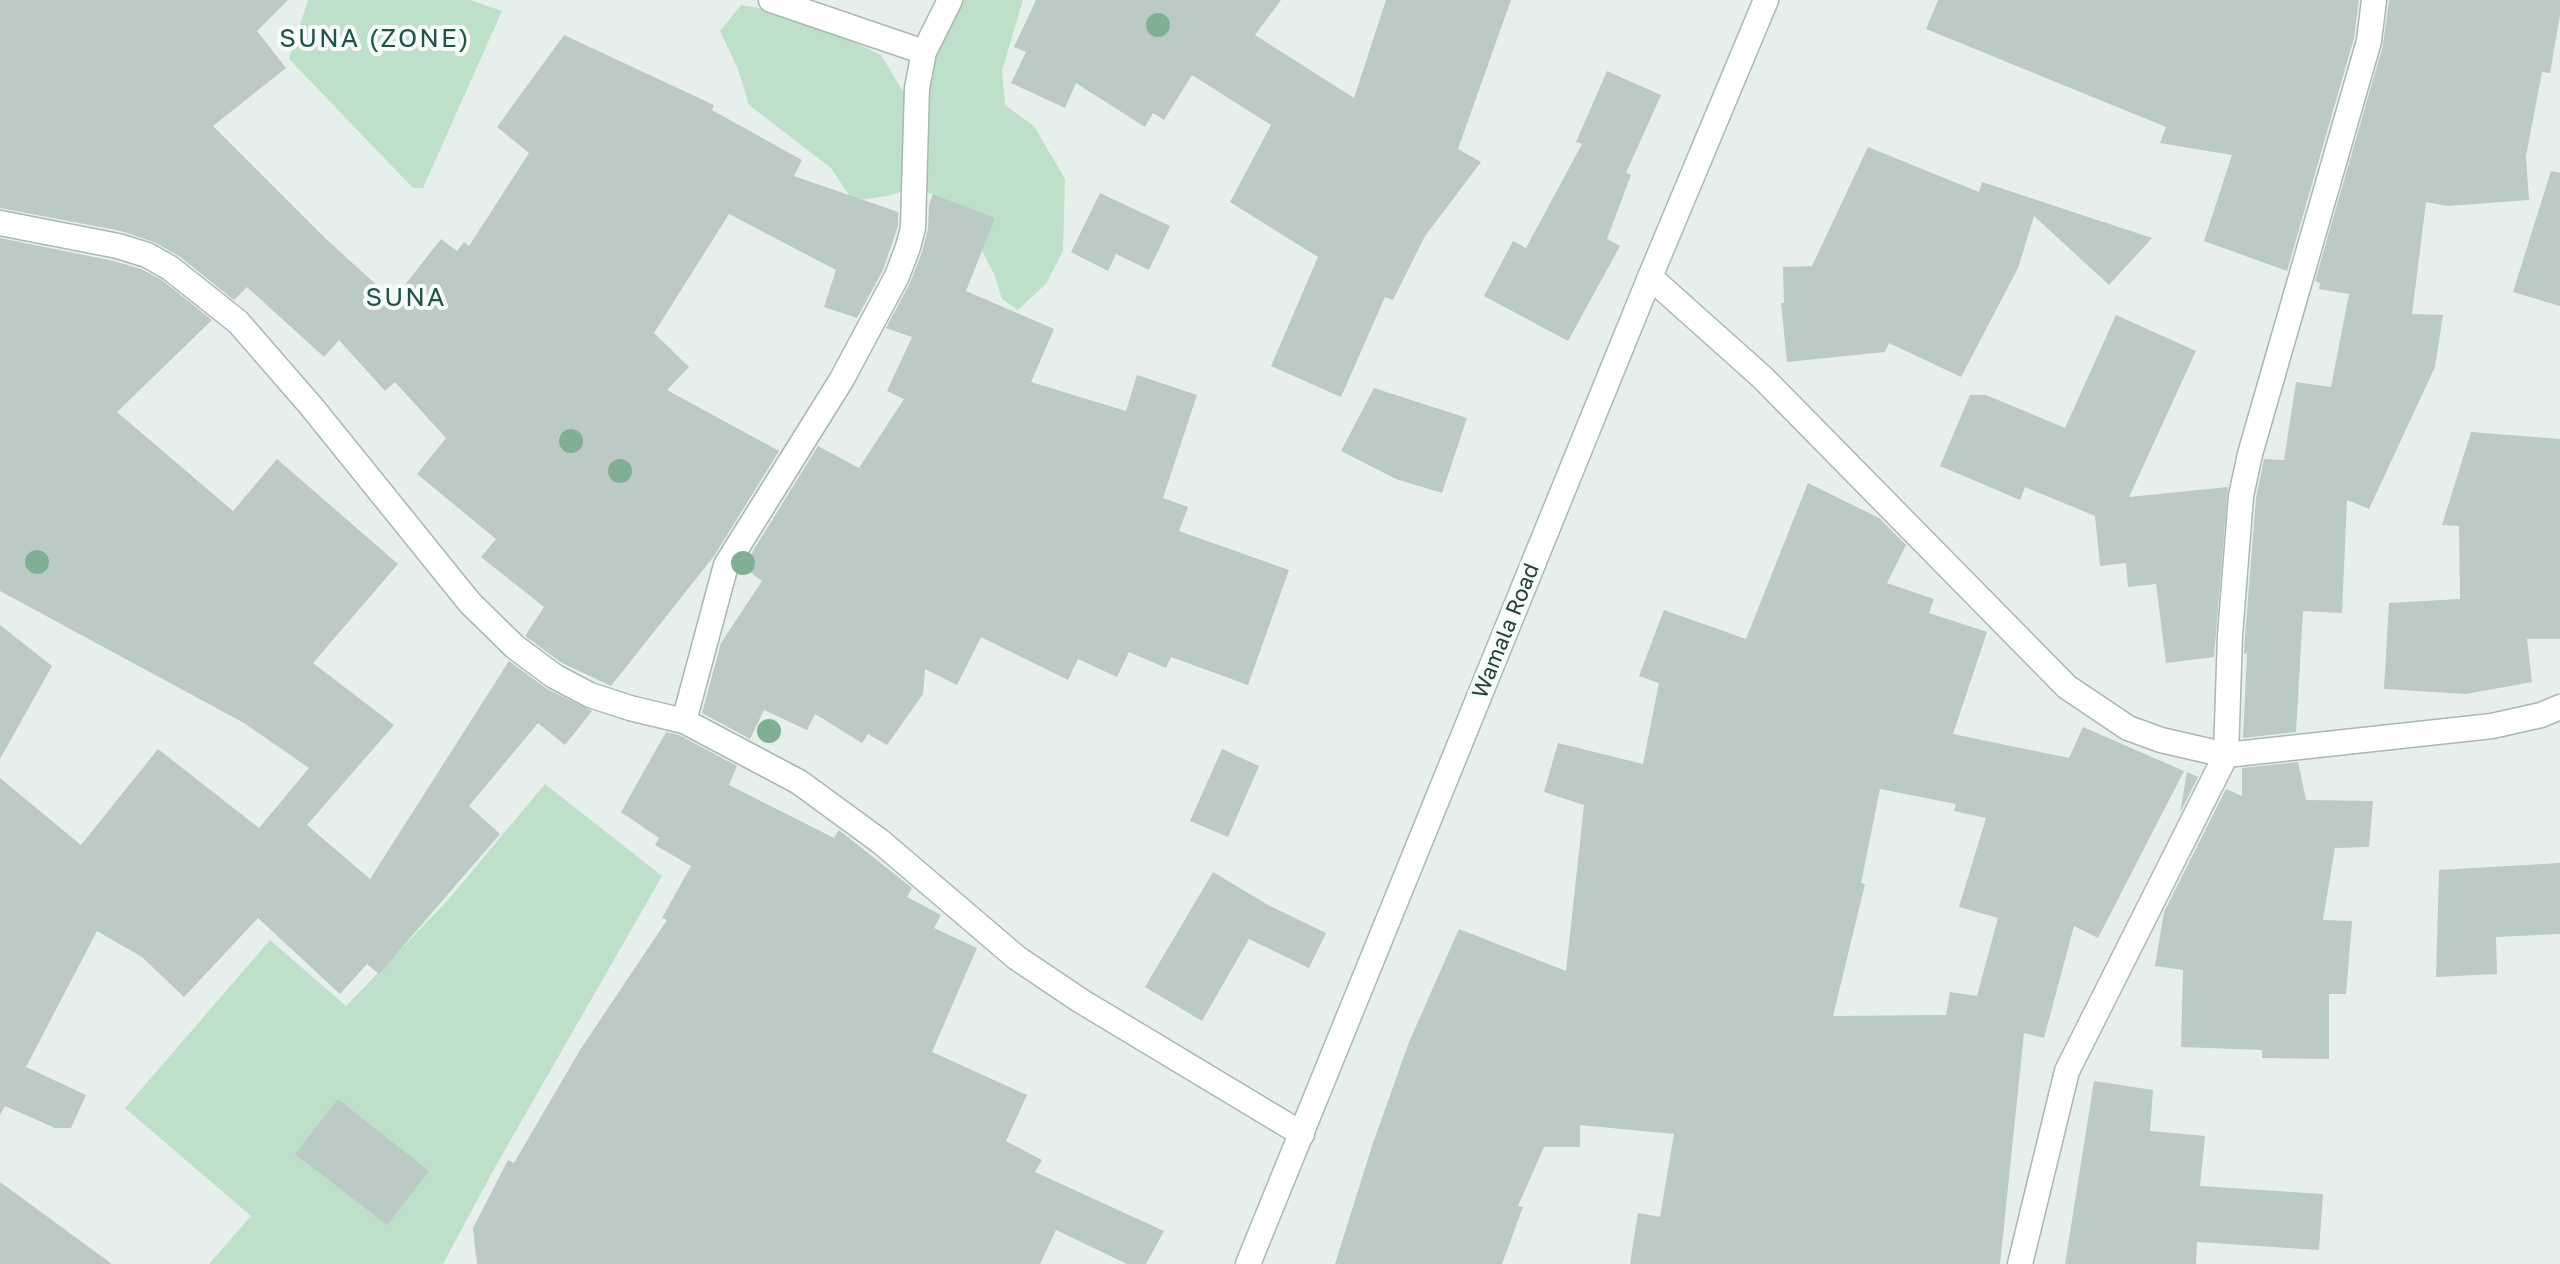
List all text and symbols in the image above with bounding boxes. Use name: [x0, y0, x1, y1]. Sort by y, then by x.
district label: SUNA (ZONE): [279, 23, 471, 55]
district label: SUNA: [366, 282, 446, 314]
street label: Wamala Road: [1467, 560, 1545, 702]

